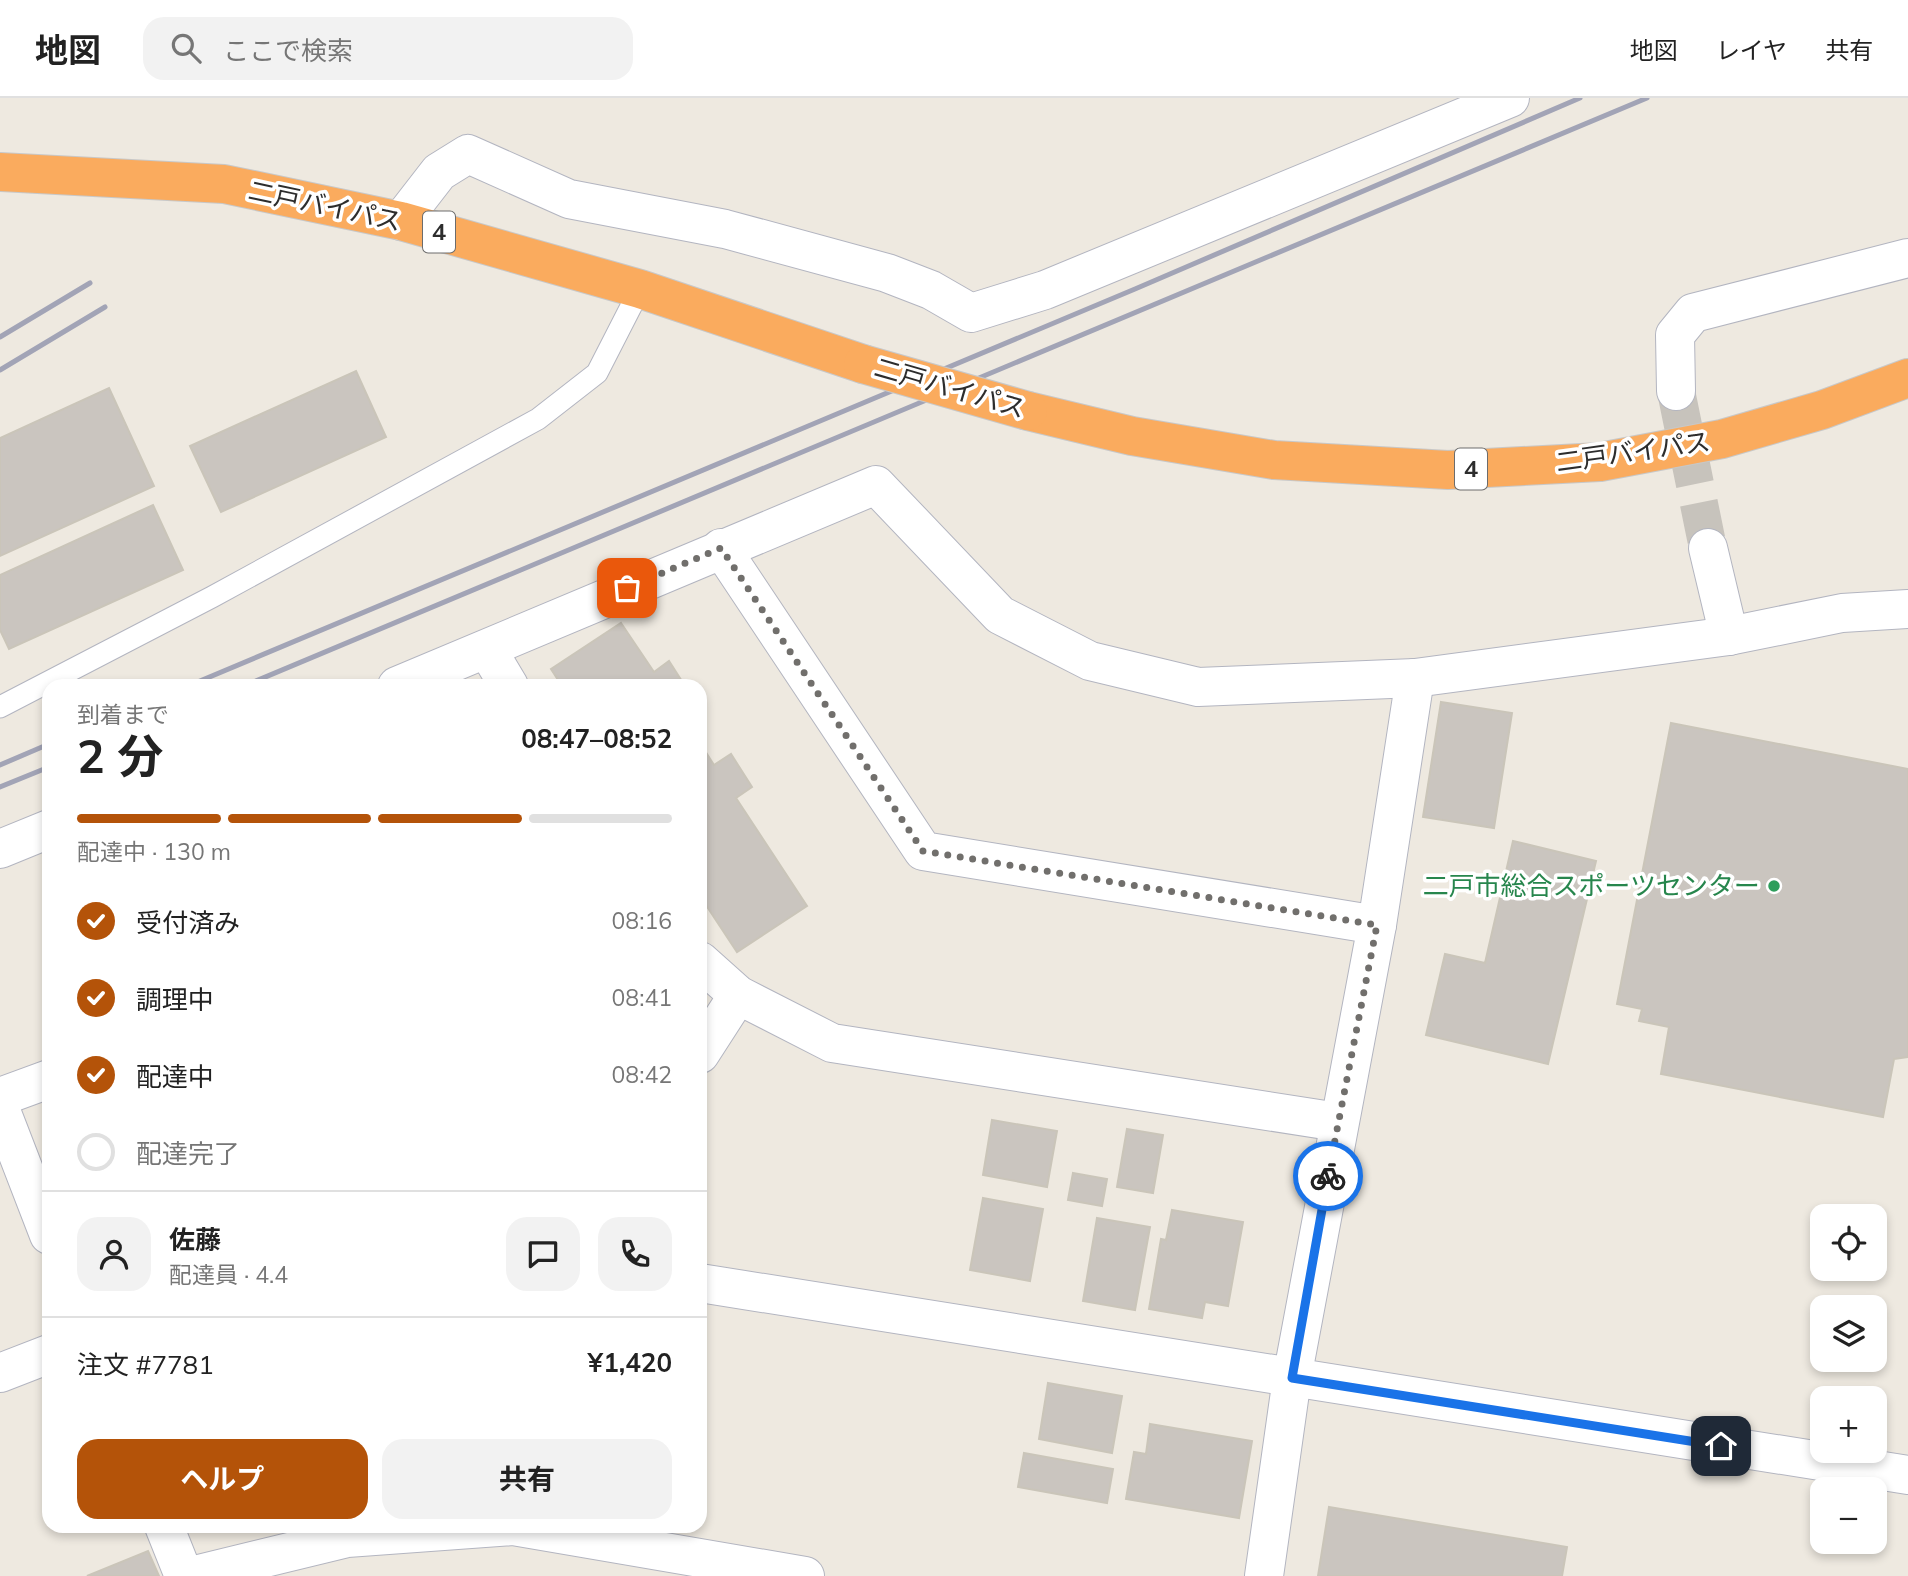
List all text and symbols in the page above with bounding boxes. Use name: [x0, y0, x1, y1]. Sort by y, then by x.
search box: [143, 17, 633, 80]
text: 地図: [35, 29, 101, 70]
icon: search: [167, 29, 205, 67]
text: ここで検索: [223, 34, 353, 67]
text: 地図: [1630, 35, 1678, 65]
text: レイヤ: [1716, 35, 1787, 65]
text: 共有: [1825, 35, 1873, 65]
street label: 二戸バイパス: [246, 173, 405, 238]
road number: 4: [423, 212, 455, 252]
street label: 二戸バイパス: [871, 350, 1029, 425]
street label: 二戸バイパス: [1554, 424, 1712, 479]
road number: 4: [1455, 448, 1487, 490]
pin: [597, 558, 657, 618]
icon: bag: [608, 569, 646, 607]
text: 到着まで: [77, 700, 169, 729]
text: 08:47–08:52: [521, 722, 672, 755]
text: 2 分: [77, 727, 163, 785]
text: 配達中 · 130 m: [77, 837, 231, 866]
place label: 二戸市総合スポーツセンター: [1423, 869, 1760, 902]
marker: 二戸市総合スポーツセンター: [1766, 878, 1782, 894]
icon: check: [77, 902, 115, 940]
text: 受付済み: [136, 906, 240, 939]
text: 08:16: [612, 906, 672, 935]
icon: check: [77, 979, 115, 1017]
text: 調理中: [136, 983, 214, 1016]
text: 08:41: [612, 983, 672, 1012]
icon: check: [77, 1056, 115, 1094]
text: 配達中: [136, 1060, 214, 1093]
text: 08:42: [612, 1060, 672, 1089]
text: 配達完了: [136, 1137, 240, 1170]
courier: [1293, 1141, 1363, 1211]
icon: bike: [1309, 1157, 1347, 1195]
map controls: [1810, 1204, 1887, 1554]
button: locate: [1810, 1204, 1887, 1281]
button: person: [77, 1217, 151, 1291]
button: chat: [506, 1217, 580, 1291]
button: phone: [598, 1217, 672, 1291]
text: 佐藤: [169, 1223, 221, 1256]
text: 配達員 · 4.4: [169, 1260, 288, 1289]
button: layers: [1810, 1295, 1887, 1372]
text: ¥1,420: [588, 1346, 672, 1379]
text: 注文 #7781: [77, 1348, 214, 1381]
button: +: [1810, 1386, 1887, 1463]
pin: [1691, 1416, 1751, 1476]
icon: home: [1702, 1427, 1740, 1465]
button: ヘルプ: [77, 1439, 368, 1519]
button: 共有: [382, 1439, 672, 1519]
button: −: [1810, 1477, 1887, 1554]

